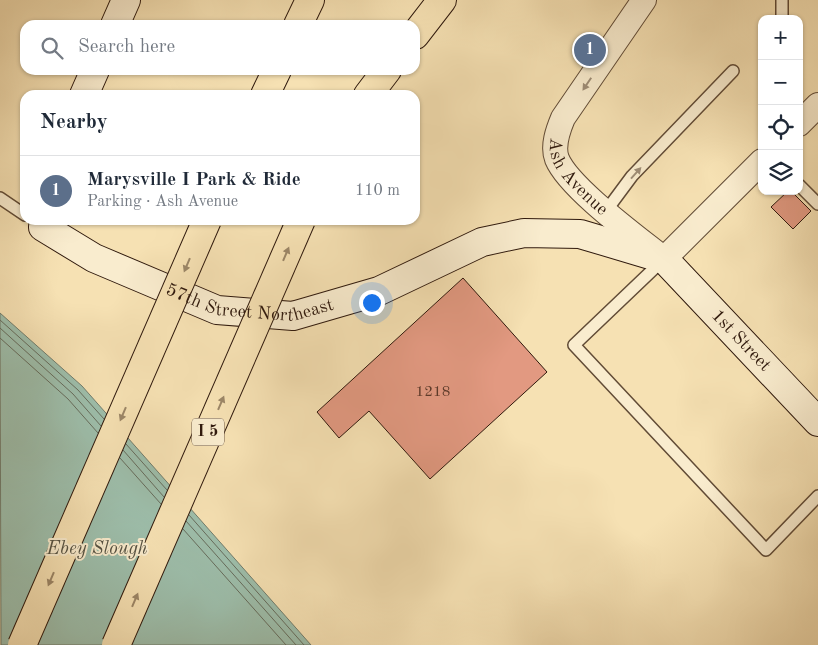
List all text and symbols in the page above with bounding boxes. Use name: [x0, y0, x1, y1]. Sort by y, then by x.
map controls: [758, 15, 803, 195]
button: +: [758, 15, 803, 60]
search box: [20, 20, 420, 75]
pin: 1: [574, 31, 606, 69]
icon: search: [38, 34, 66, 62]
text: Search here: [78, 38, 175, 57]
button: −: [758, 60, 803, 105]
one-way arrow: [582, 77, 592, 90]
button: locate: [758, 105, 803, 150]
text: Nearby: [40, 112, 108, 133]
street label: Ash Avenue: [546, 137, 611, 219]
button: layers: [758, 150, 803, 195]
one-way arrow: [630, 167, 642, 179]
text: Marysville I Park & Ride: [87, 171, 301, 190]
text: 1: [51, 183, 61, 199]
text: 110 m: [355, 183, 400, 199]
text: Parking · Ash Avenue: [87, 194, 238, 210]
one-way arrow: [282, 247, 290, 261]
one-way arrow: [183, 258, 191, 272]
street label: 57th Street Northeast: [163, 280, 336, 325]
your location: [359, 290, 385, 316]
street label: 1st Street: [708, 306, 774, 375]
house number: 1218: [416, 385, 450, 400]
one-way arrow: [217, 396, 225, 410]
one-way arrow: [118, 407, 126, 421]
road number: I 5: [192, 418, 224, 446]
water label: Ebey Slough: [45, 540, 148, 559]
one-way arrow: [46, 572, 54, 586]
one-way arrow: [132, 593, 140, 607]

